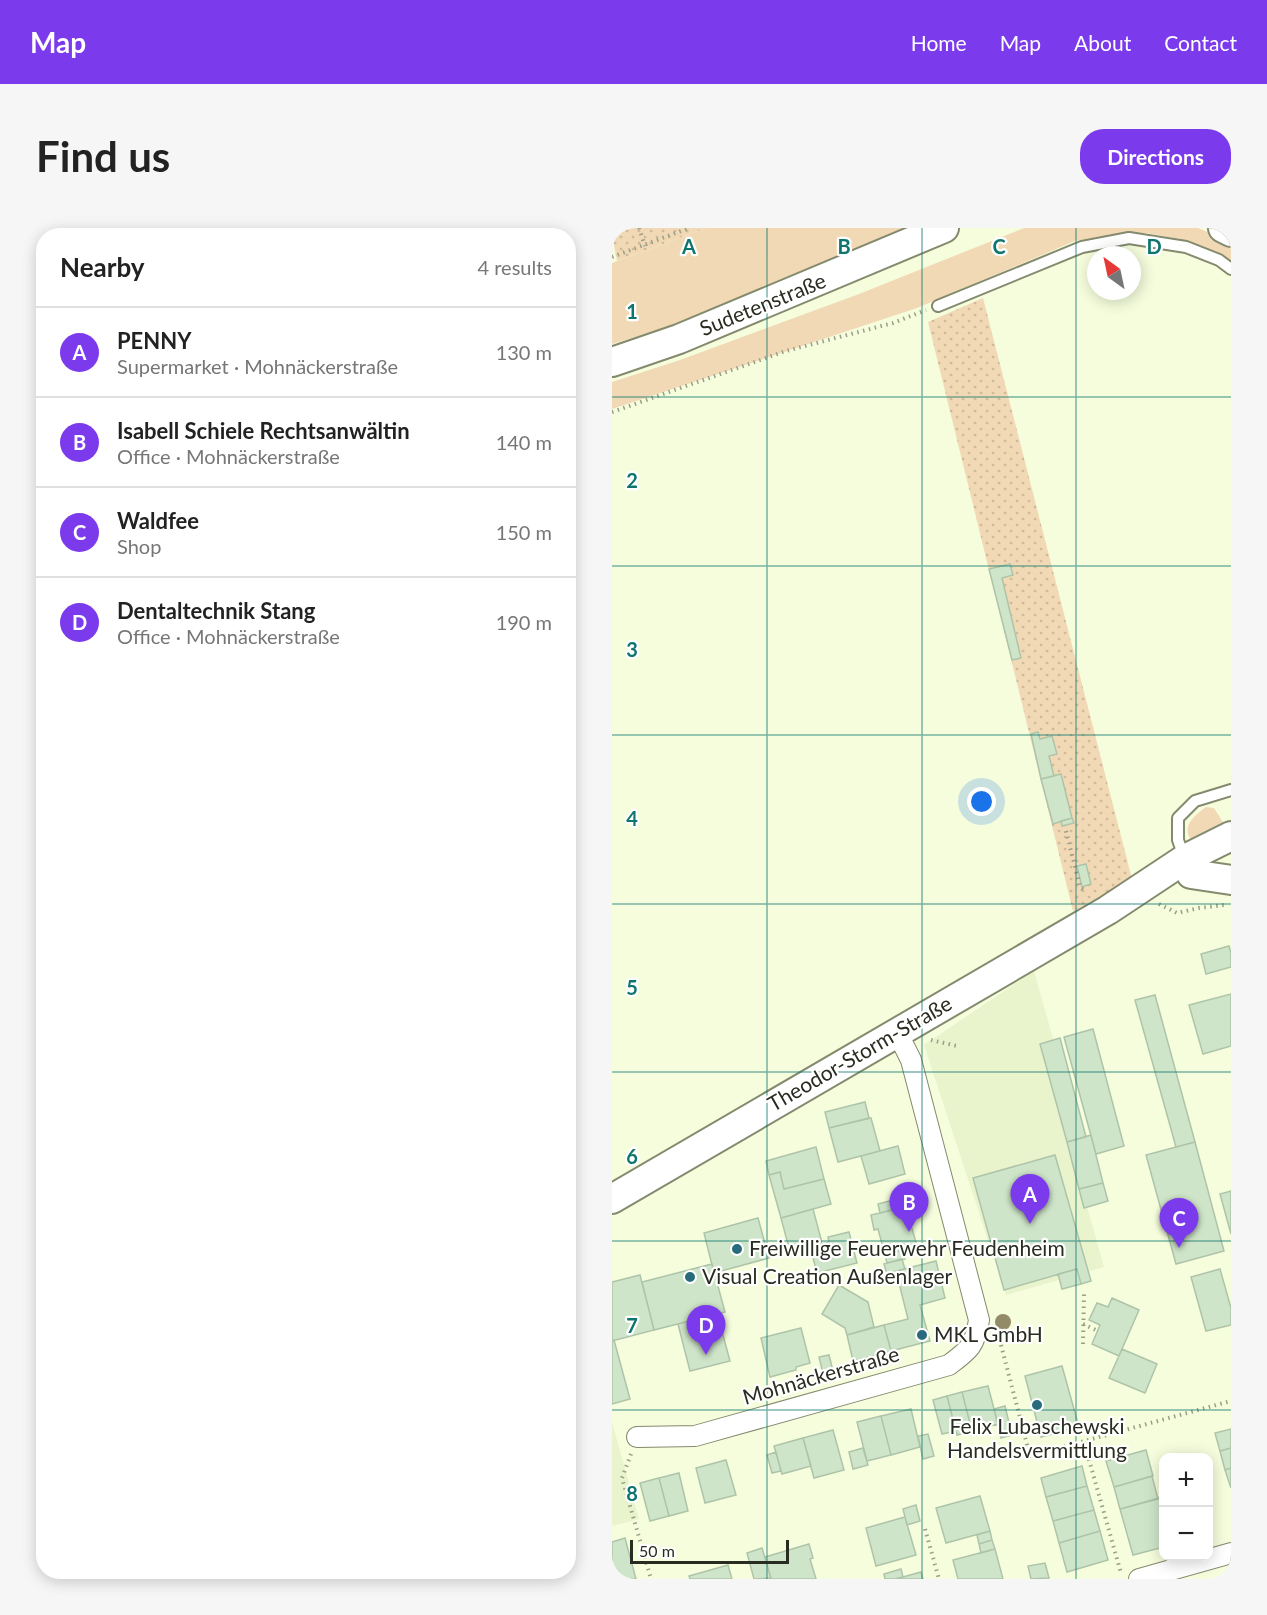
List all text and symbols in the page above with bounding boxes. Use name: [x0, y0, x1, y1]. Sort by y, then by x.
text: Map: [30, 25, 86, 59]
text: Home: [911, 30, 967, 55]
text: Map: [1000, 30, 1041, 55]
text: About: [1074, 30, 1131, 55]
text: Contact: [1164, 30, 1237, 55]
button: Directions: [1080, 129, 1231, 184]
text: Find us: [36, 131, 170, 181]
text: A: [681, 234, 696, 258]
text: B: [837, 234, 851, 258]
text: C: [992, 234, 1006, 258]
text: D: [1146, 234, 1162, 258]
north arrow: [1087, 246, 1141, 300]
text: Nearby: [60, 251, 145, 283]
text: 4 results: [477, 255, 552, 279]
street label: Sudetenstraße: [696, 267, 829, 340]
text: 1: [626, 299, 638, 323]
text: PENNY: [117, 327, 191, 354]
text: A: [73, 340, 86, 364]
text: 130 m: [496, 340, 552, 364]
text: Supermarket · Mohnäckerstraße: [117, 354, 398, 378]
text: Isabell Schiele Rechtsanwältin: [117, 417, 410, 444]
text: B: [73, 430, 86, 454]
text: 140 m: [496, 430, 552, 454]
text: Office · Mohnäckerstraße: [117, 444, 340, 468]
text: 2: [626, 468, 638, 492]
text: Waldfee: [117, 507, 199, 534]
text: C: [73, 520, 86, 544]
text: 150 m: [496, 520, 552, 544]
text: Shop: [117, 534, 161, 558]
text: Dentaltechnik Stang: [117, 597, 315, 624]
text: D: [72, 610, 87, 634]
text: 190 m: [496, 610, 552, 634]
text: Office · Mohnäckerstraße: [117, 624, 340, 648]
text: 3: [626, 637, 638, 661]
your location: [967, 787, 996, 816]
text: 4: [626, 806, 638, 830]
text: 5: [626, 975, 638, 999]
street label: Theodor-Storm-Straße: [763, 990, 956, 1116]
text: 6: [626, 1144, 638, 1168]
pin: A: [1010, 1174, 1050, 1224]
pin: B: [890, 1182, 928, 1232]
pin: C: [1160, 1198, 1198, 1248]
place label: Freiwillige Feuerwehr Feudenheim: [749, 1235, 1065, 1260]
marker: Freiwillige Feuerwehr Feudenheim: [730, 1242, 744, 1256]
place label: Visual Creation Außenlager: [702, 1263, 953, 1288]
marker: Visual Creation Außenlager: [683, 1270, 697, 1284]
pin: D: [686, 1306, 725, 1355]
text: 7: [626, 1313, 638, 1337]
place label: MKL GmbH: [934, 1321, 1043, 1346]
marker: MKL GmbH: [915, 1328, 929, 1342]
street label: Mohnäckerstraße: [740, 1340, 902, 1409]
marker: Felix Lubaschewski Handelsvermittlung: [1030, 1398, 1044, 1412]
place label: Felix Lubaschewski Handelsvermittlung: [947, 1413, 1127, 1462]
map controls: [1159, 1453, 1213, 1561]
button: +: [1159, 1453, 1213, 1507]
text: 8: [626, 1481, 638, 1505]
button: −: [1159, 1507, 1213, 1561]
scale bar: [630, 1537, 789, 1564]
text: 50 m: [639, 1541, 675, 1560]

